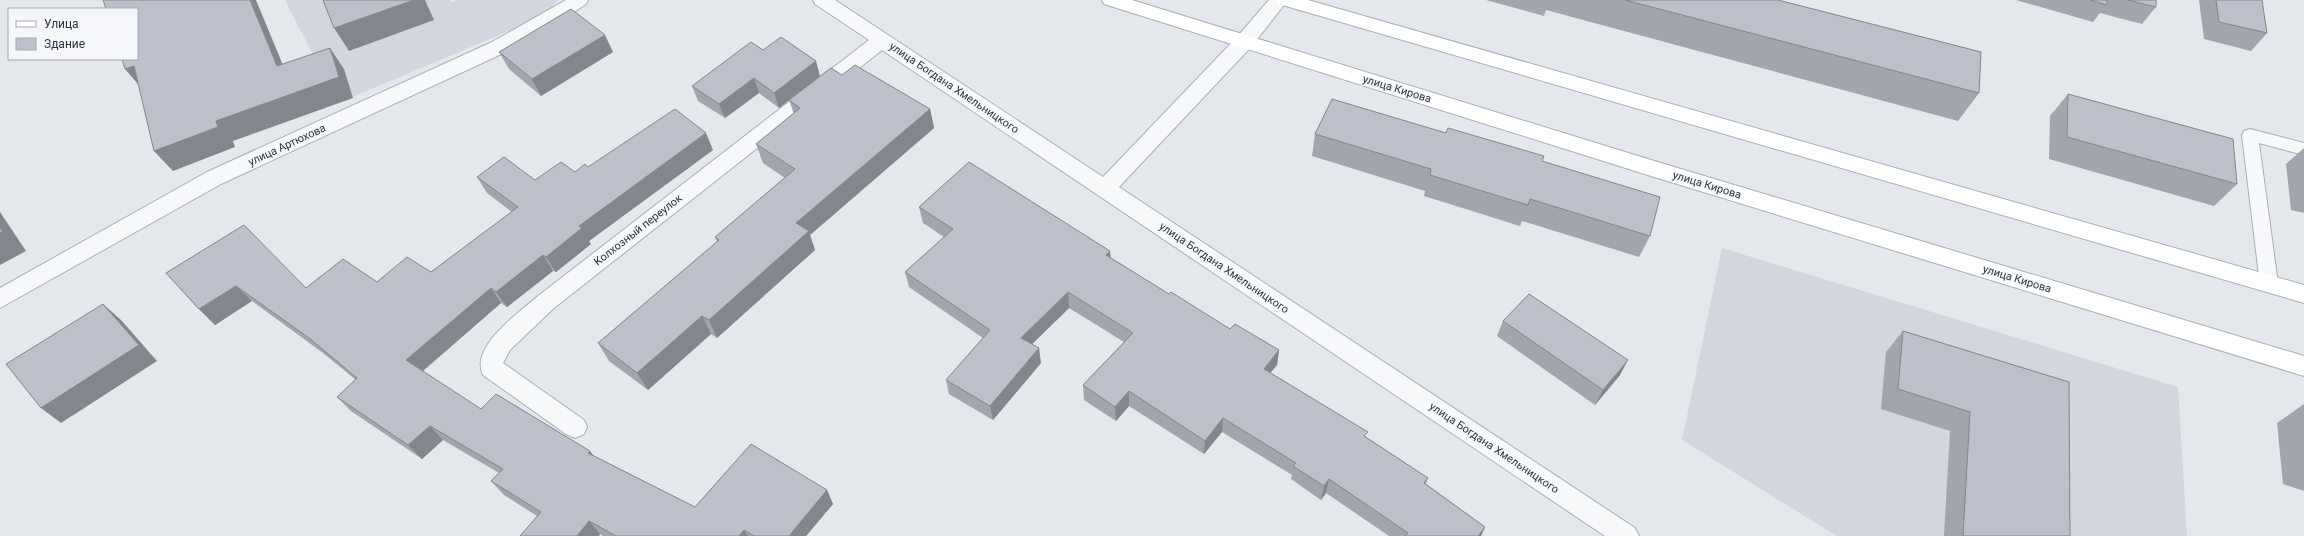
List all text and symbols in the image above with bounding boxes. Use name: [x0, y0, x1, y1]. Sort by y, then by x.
legend: [8, 8, 138, 60]
text: Улица: [44, 17, 79, 31]
text: Здание: [44, 37, 85, 51]
street label: улица Богдана Хмельницкого: [887, 40, 1021, 136]
street label: улица Кирова: [1361, 72, 1433, 106]
street label: улица Артюхова: [246, 121, 328, 169]
street label: улица Кирова: [1671, 168, 1743, 202]
street label: Колхозный переулок: [591, 192, 685, 268]
street label: улица Богдана Хмельницкого: [1157, 220, 1291, 316]
street label: улица Кирова: [1981, 262, 2053, 296]
street label: улица Богдана Хмельницкого: [1427, 400, 1561, 496]

